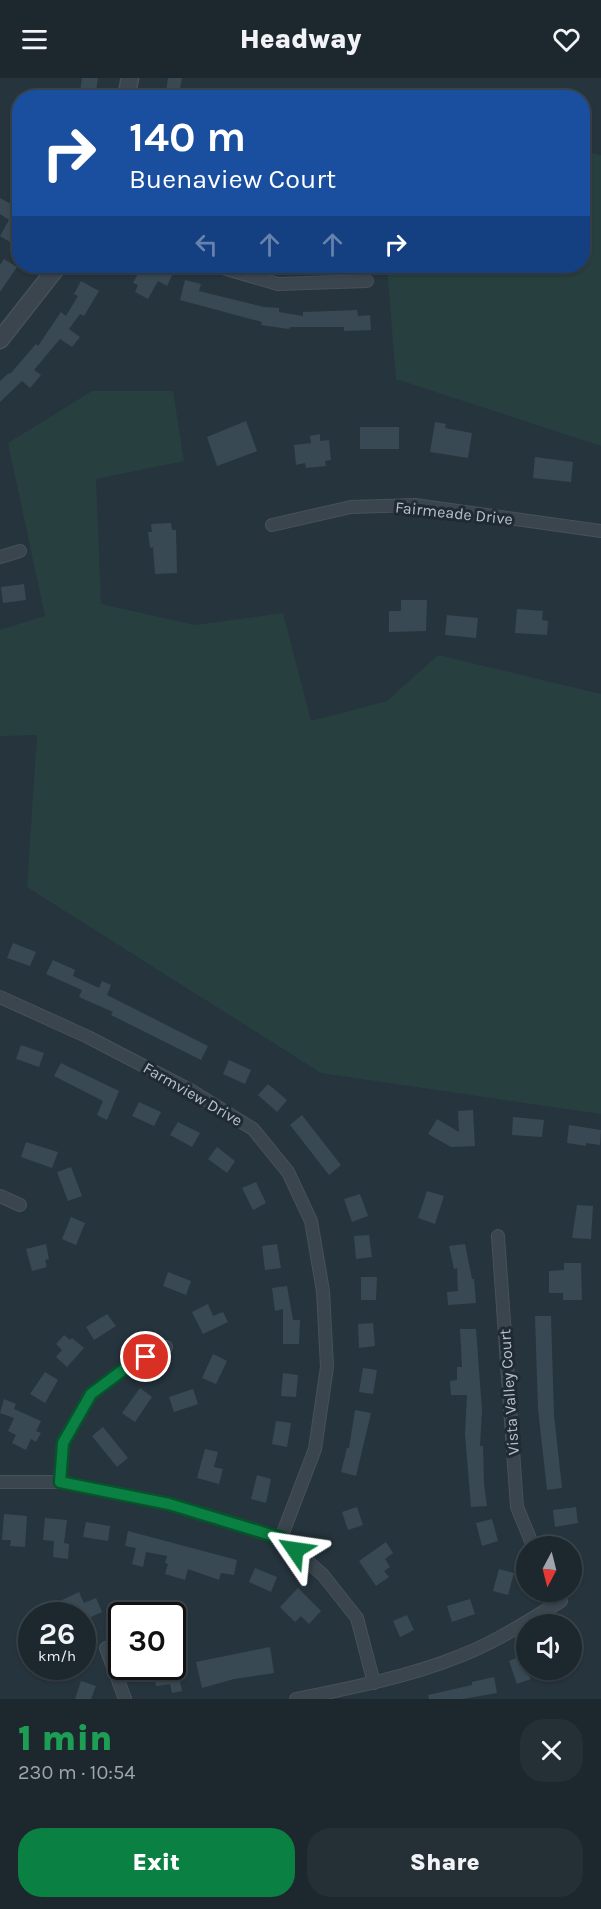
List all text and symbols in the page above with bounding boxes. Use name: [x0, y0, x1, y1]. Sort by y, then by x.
icon: menu: [18, 23, 51, 56]
text: Headway: [240, 23, 361, 55]
icon: heart: [550, 23, 583, 56]
text: 140 m: [129, 112, 246, 162]
icon: right: [30, 114, 108, 192]
text: Buenaview Court: [129, 163, 336, 195]
icon: left: [190, 228, 223, 261]
icon: ahead: [253, 228, 286, 261]
icon: ahead: [316, 228, 349, 261]
icon: right: [379, 228, 412, 261]
street label: Fairmeade Drive: [394, 497, 514, 529]
street label: Farmview Drive: [140, 1058, 246, 1130]
street label: Vista Valley Court: [495, 1328, 523, 1456]
pin: [120, 1331, 171, 1382]
icon: arrive: [129, 1340, 162, 1373]
position arrow: [263, 1518, 327, 1582]
north arrow: [516, 1536, 582, 1602]
map controls: [516, 1536, 582, 1680]
speed limit sign: 30: [108, 1602, 186, 1680]
button: sound: [516, 1614, 582, 1680]
text: 26: [39, 1616, 75, 1652]
text: km/h: [38, 1647, 76, 1665]
text: 1 min: [18, 1717, 112, 1759]
button: close: [520, 1719, 583, 1782]
text: 230 m · 10:54: [18, 1761, 135, 1784]
button: Exit: [18, 1828, 295, 1897]
button: Share: [307, 1828, 583, 1897]

